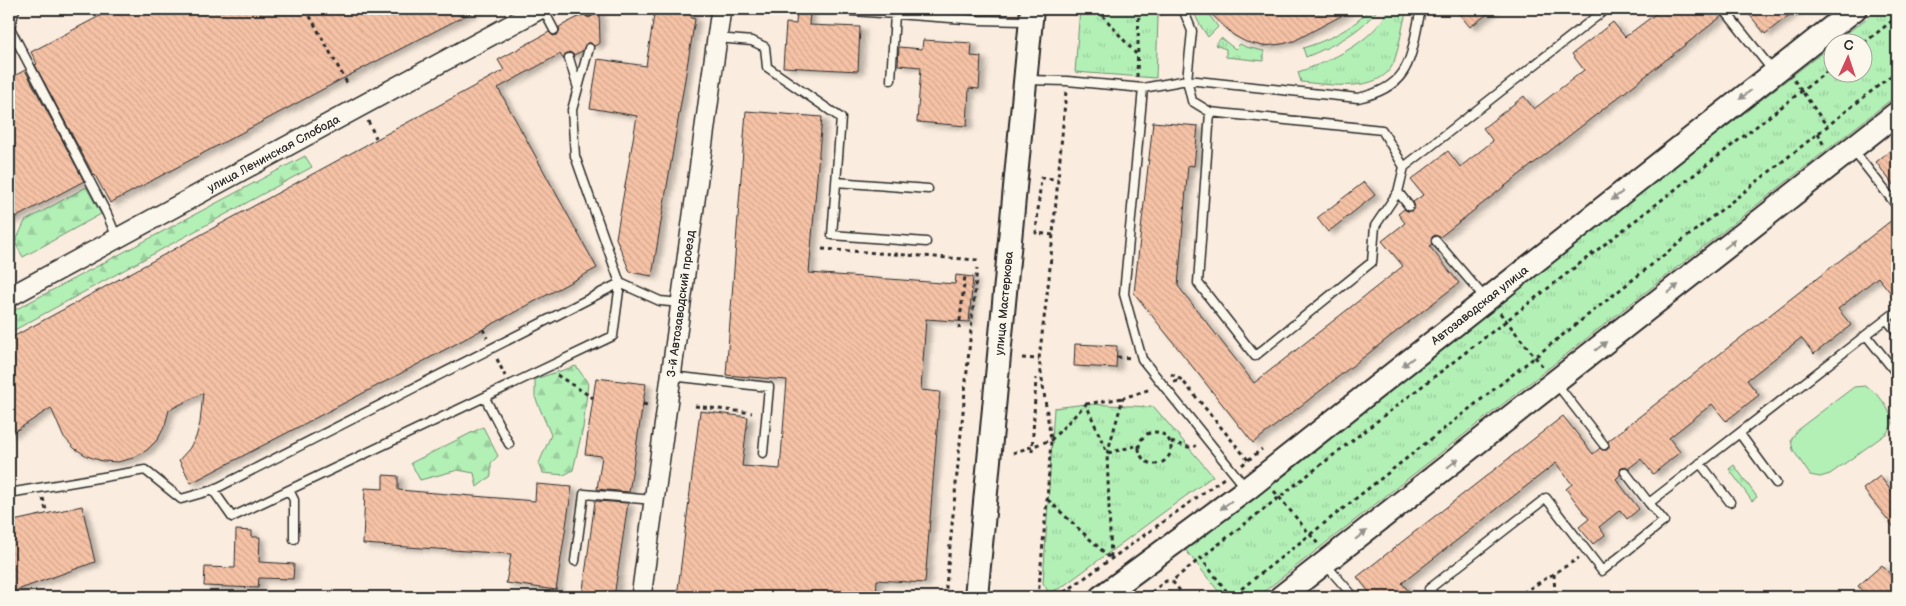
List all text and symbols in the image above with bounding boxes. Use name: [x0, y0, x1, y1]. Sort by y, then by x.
north arrow: [1824, 32, 1874, 82]
text: С: [1843, 37, 1854, 54]
one-way arrow: [1739, 90, 1752, 101]
street label: улица Ленинская Слобода: [205, 112, 343, 196]
one-way arrow: [1611, 191, 1624, 201]
street label: 3-й Автозаводский проезд: [664, 229, 699, 378]
one-way arrow: [1723, 238, 1736, 249]
street label: улица Мастеркова: [992, 251, 1017, 356]
street label: Автозаводская улица: [1427, 263, 1532, 349]
one-way arrow: [1666, 284, 1679, 295]
one-way arrow: [1594, 341, 1607, 351]
one-way arrow: [1401, 357, 1414, 367]
one-way arrow: [1446, 457, 1459, 468]
one-way arrow: [1219, 500, 1233, 510]
one-way arrow: [1355, 529, 1368, 540]

